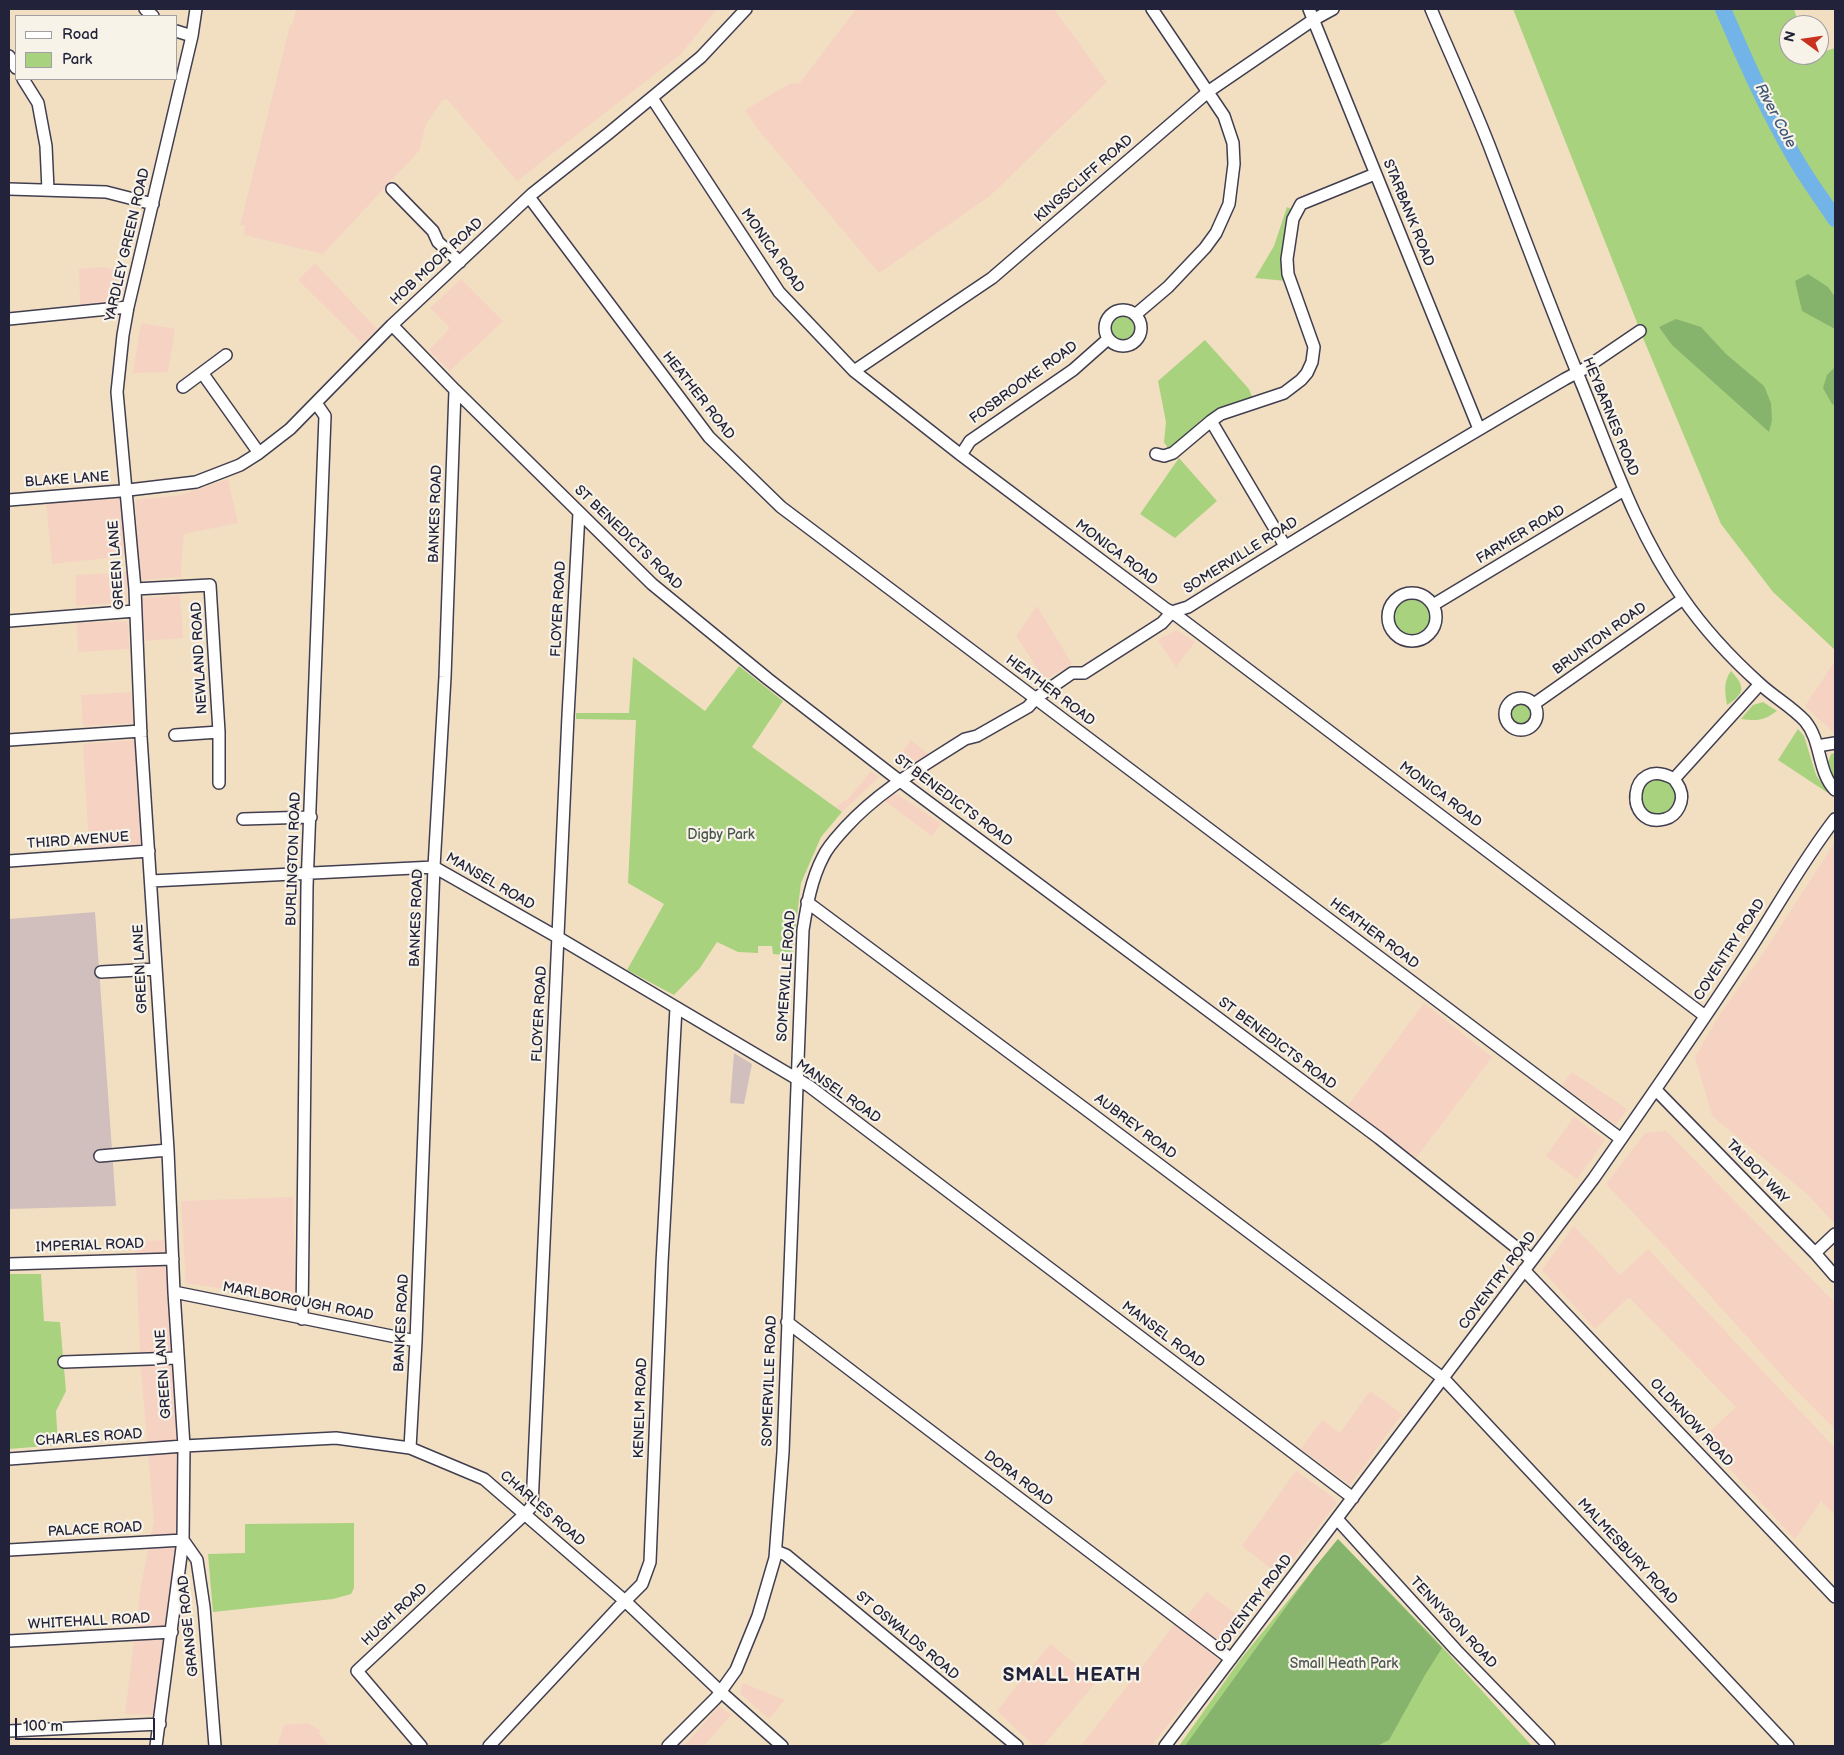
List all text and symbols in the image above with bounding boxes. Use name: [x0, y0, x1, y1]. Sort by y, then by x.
legend: [15, 15, 178, 80]
north arrow: [1779, 15, 1829, 65]
text: Road: [62, 25, 98, 44]
text: N: [1780, 29, 1799, 44]
text: Park: [62, 50, 92, 69]
water label: River Cole: [1751, 81, 1799, 151]
street label: KINGSCLIFF ROAD: [1031, 132, 1137, 226]
street label: STARBANK ROAD: [1379, 157, 1437, 269]
street label: YARDLEY GREEN ROAD: [102, 167, 154, 323]
street label: MONICA ROAD: [737, 206, 807, 296]
street label: HOB MOOR ROAD: [387, 215, 487, 309]
street label: FOSBROOKE ROAD: [967, 338, 1081, 428]
street label: HEATHER ROAD: [658, 349, 738, 443]
street label: HEYBARNES ROAD: [1578, 355, 1642, 479]
street label: BANKES ROAD: [426, 465, 446, 563]
street label: BLAKE LANE: [24, 469, 110, 491]
street label: ST BENEDICTS ROAD: [571, 482, 685, 594]
street label: FARMER ROAD: [1474, 502, 1568, 568]
street label: SOMERVILLE ROAD: [1181, 514, 1301, 598]
street label: MONICA ROAD: [1071, 517, 1161, 589]
street label: GREEN LANE: [105, 520, 129, 610]
street label: FLOYER ROAD: [548, 561, 570, 657]
street label: BRUNTON ROAD: [1550, 599, 1650, 679]
street label: NEWLAND ROAD: [189, 601, 211, 715]
street label: HEATHER ROAD: [1002, 652, 1098, 730]
street label: ST BENEDICTS ROAD: [891, 751, 1015, 851]
street label: MONICA ROAD: [1395, 759, 1485, 831]
street label: BURLINGTON ROAD: [283, 792, 305, 926]
park label: Digby Park: [687, 827, 755, 843]
street label: THIRD AVENUE: [26, 829, 130, 853]
street label: MANSEL ROAD: [443, 850, 537, 914]
street label: BANKES ROAD: [407, 869, 427, 967]
street label: HEATHER ROAD: [1326, 895, 1422, 973]
street label: COVENTRY ROAD: [1691, 896, 1769, 1004]
street label: SOMERVILLE ROAD: [774, 910, 800, 1042]
street label: GREEN LANE: [130, 924, 152, 1014]
street label: FLOYER ROAD: [529, 966, 551, 1062]
street label: ST BENEDICTS ROAD: [1215, 994, 1339, 1094]
street label: MANSEL ROAD: [792, 1057, 884, 1127]
street label: AUBREY ROAD: [1091, 1091, 1179, 1163]
street label: TALBOT WAY: [1722, 1137, 1792, 1207]
street label: COVENTRY ROAD: [1456, 1229, 1540, 1333]
street label: IMPERIAL ROAD: [36, 1236, 144, 1256]
street label: BANKES ROAD: [391, 1274, 413, 1372]
street label: MARLBOROUGH ROAD: [221, 1279, 375, 1325]
street label: MANSEL ROAD: [1118, 1298, 1208, 1372]
street label: SOMERVILLE ROAD: [759, 1315, 781, 1447]
street label: GREEN LANE: [152, 1329, 176, 1419]
street label: KENELM ROAD: [631, 1357, 651, 1459]
street label: OLDKNOW ROAD: [1646, 1375, 1736, 1471]
street label: CHARLES ROAD: [35, 1426, 143, 1450]
street label: DORA ROAD: [980, 1448, 1056, 1510]
street label: CHARLES ROAD: [496, 1468, 588, 1550]
street label: MALMESBURY ROAD: [1573, 1495, 1681, 1609]
street label: PALACE ROAD: [47, 1519, 143, 1541]
street label: COVENTRY ROAD: [1212, 1552, 1296, 1656]
street label: GRANGE ROAD: [175, 1574, 203, 1678]
street label: TENNYSON ROAD: [1406, 1574, 1500, 1672]
street label: HUGH ROAD: [359, 1580, 431, 1650]
street label: ST OSWALDS ROAD: [852, 1588, 962, 1684]
street label: WHITEHALL ROAD: [27, 1610, 151, 1634]
park label: Small Heath Park: [1290, 1656, 1398, 1672]
district label: SMALL HEATH: [1001, 1665, 1143, 1687]
scale bar: [18, 1708, 158, 1740]
text: 100 m: [23, 1717, 63, 1736]

